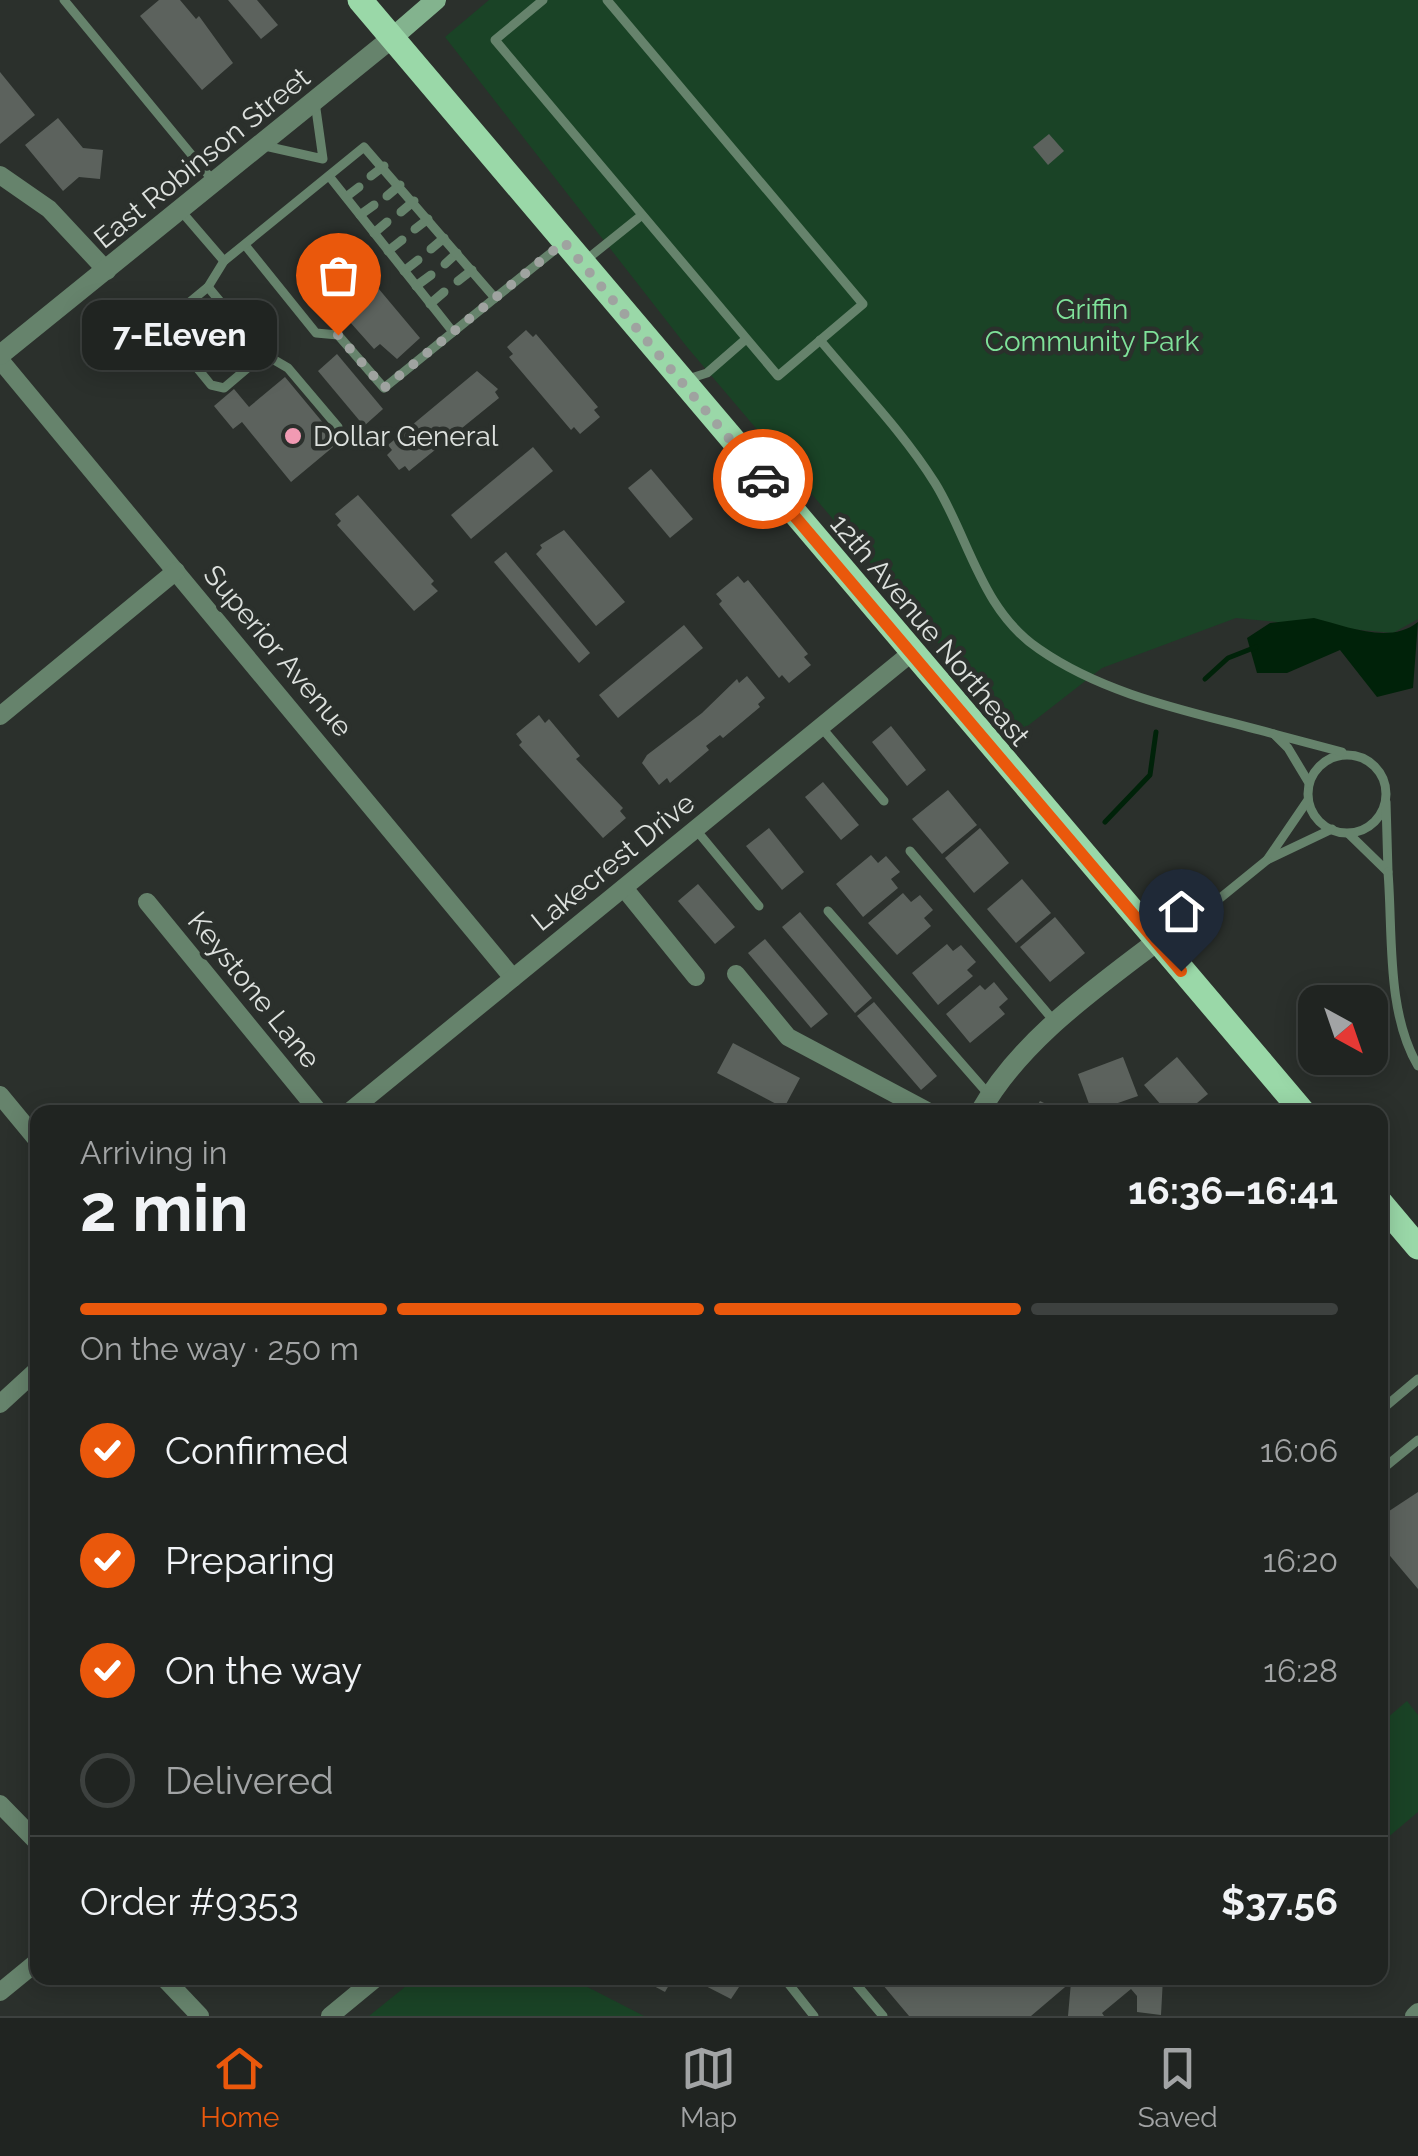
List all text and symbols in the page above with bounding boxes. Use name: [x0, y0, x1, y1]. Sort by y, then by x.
street label: East Robinson Street: [88, 61, 317, 255]
pin: [296, 233, 381, 336]
icon: bag: [311, 248, 366, 303]
park label: Griffin Community Park: [985, 293, 1199, 358]
callout: 7-Eleven: [83, 300, 278, 370]
text: 7-Eleven: [112, 316, 247, 353]
place label: Dollar General: [313, 420, 499, 453]
marker: Dollar General: [282, 425, 304, 447]
courier: [713, 429, 813, 529]
icon: car: [736, 452, 791, 507]
street label: 12th Avenue Northeast: [823, 508, 1037, 753]
street label: Superior Avenue: [197, 559, 359, 743]
street label: Lakecrest Drive: [525, 786, 701, 938]
pin: [1139, 869, 1224, 972]
icon: home: [1154, 884, 1209, 939]
street label: Keystone Lane: [181, 905, 327, 1075]
north arrow: [1298, 985, 1388, 1075]
map controls: [1298, 985, 1388, 1075]
text: Arriving in: [80, 1134, 227, 1171]
text: 16:36–16:41: [1128, 1168, 1338, 1213]
text: 2 min: [80, 1170, 249, 1246]
text: On the way · 250 m: [80, 1330, 359, 1367]
icon: check: [80, 1423, 135, 1478]
text: Confirmed: [165, 1428, 349, 1473]
text: 16:06: [1260, 1432, 1338, 1469]
icon: check: [80, 1533, 135, 1588]
text: Preparing: [165, 1538, 335, 1583]
text: 16:20: [1263, 1542, 1338, 1579]
icon: check: [80, 1643, 135, 1698]
text: On the way: [165, 1648, 362, 1693]
text: 16:28: [1263, 1652, 1338, 1689]
text: Delivered: [165, 1758, 334, 1803]
text: Order #9353: [80, 1879, 299, 1924]
text: $37.56: [1221, 1879, 1338, 1924]
tab: Home: [200, 2041, 280, 2134]
tab: Map: [680, 2041, 737, 2134]
tab: Saved: [1138, 2041, 1218, 2134]

